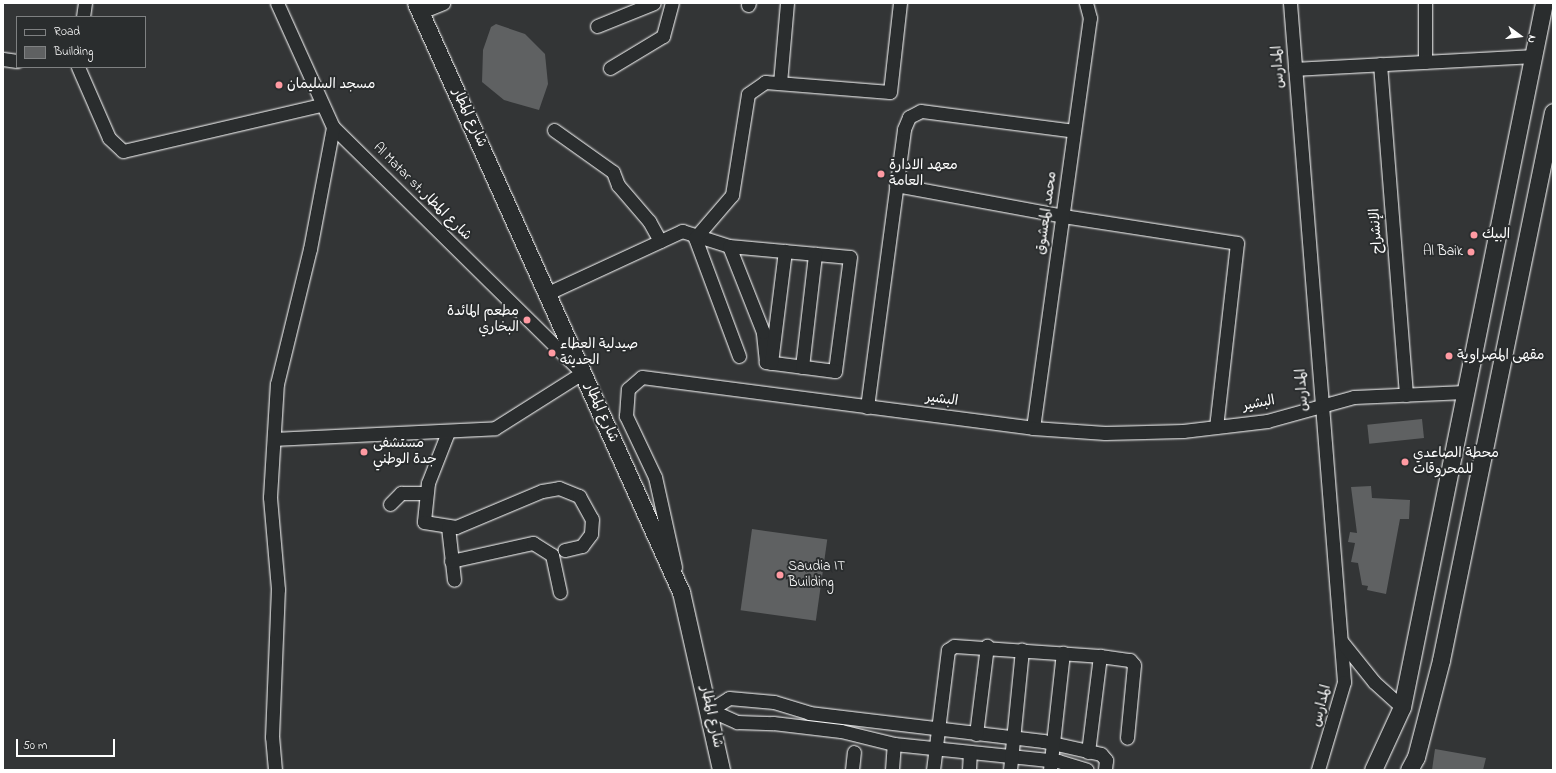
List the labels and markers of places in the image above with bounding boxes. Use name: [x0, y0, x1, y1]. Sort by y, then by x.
place label: مسجد السليمان: [287, 77, 375, 93]
marker: مسجد السليمان: [274, 80, 284, 90]
place label: معهد الادارة العامة: [889, 158, 958, 190]
marker: معهد الادارة العامة: [876, 169, 886, 179]
place label: البيك: [1482, 227, 1510, 243]
marker: البيك: [1469, 230, 1479, 240]
place label: Al Baik: [1423, 244, 1463, 260]
marker: Al Baik: [1466, 247, 1476, 257]
place label: مطعم المائدة البخاري: [447, 304, 519, 336]
marker: مطعم المائدة البخاري: [522, 315, 532, 325]
place label: صيدلية العطاء الحديثة: [560, 337, 638, 370]
marker: صيدلية العطاء الحديثة: [547, 348, 557, 358]
place label: مقهى المصراوية: [1457, 348, 1544, 364]
marker: مقهى المصراوية: [1444, 351, 1454, 361]
place label: مستشفى جدة الوطني: [373, 436, 437, 468]
marker: مستشفى جدة الوطني: [358, 446, 370, 458]
place label: محطة الصاعدي للمحروقات: [1413, 446, 1499, 478]
marker: محطة الصاعدي للمحروقات: [1400, 457, 1410, 467]
place label: Saudia IT Building: [788, 559, 845, 592]
marker: Saudia IT Building: [775, 570, 785, 580]

